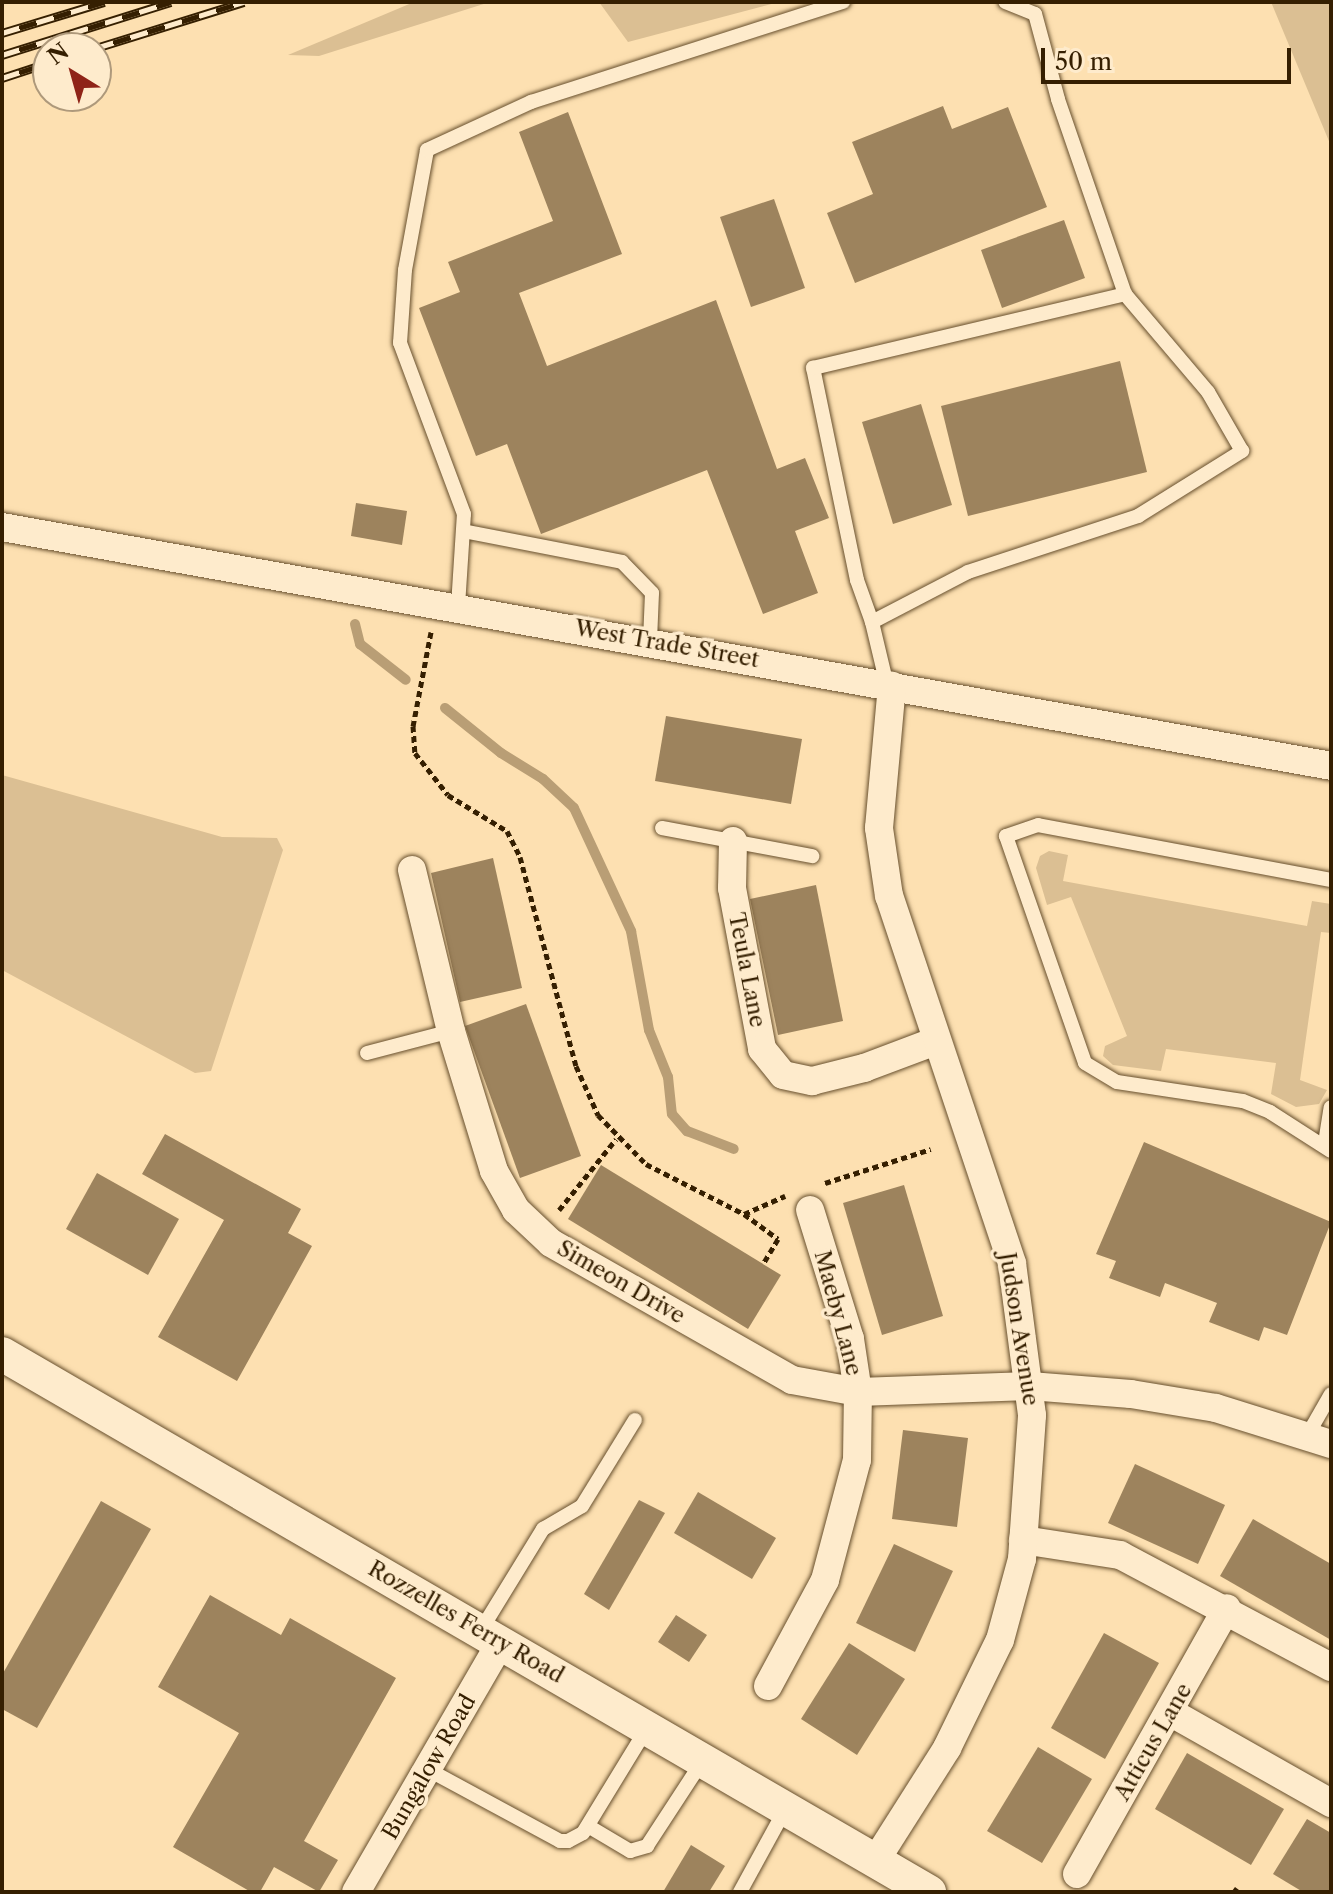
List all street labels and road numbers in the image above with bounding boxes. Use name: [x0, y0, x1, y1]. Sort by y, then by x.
street label: West Trade Street: [572, 615, 762, 673]
street label: Teula Lane: [723, 910, 771, 1030]
street label: Simeon Drive: [552, 1235, 690, 1329]
street label: Maeby Lane: [809, 1247, 867, 1379]
street label: Judson Avenue: [994, 1250, 1044, 1408]
street label: Rozzelles Ferry Road: [363, 1555, 569, 1689]
street label: Atticus Lane: [1109, 1679, 1197, 1805]
street label: Bungalow Road: [377, 1690, 481, 1844]

